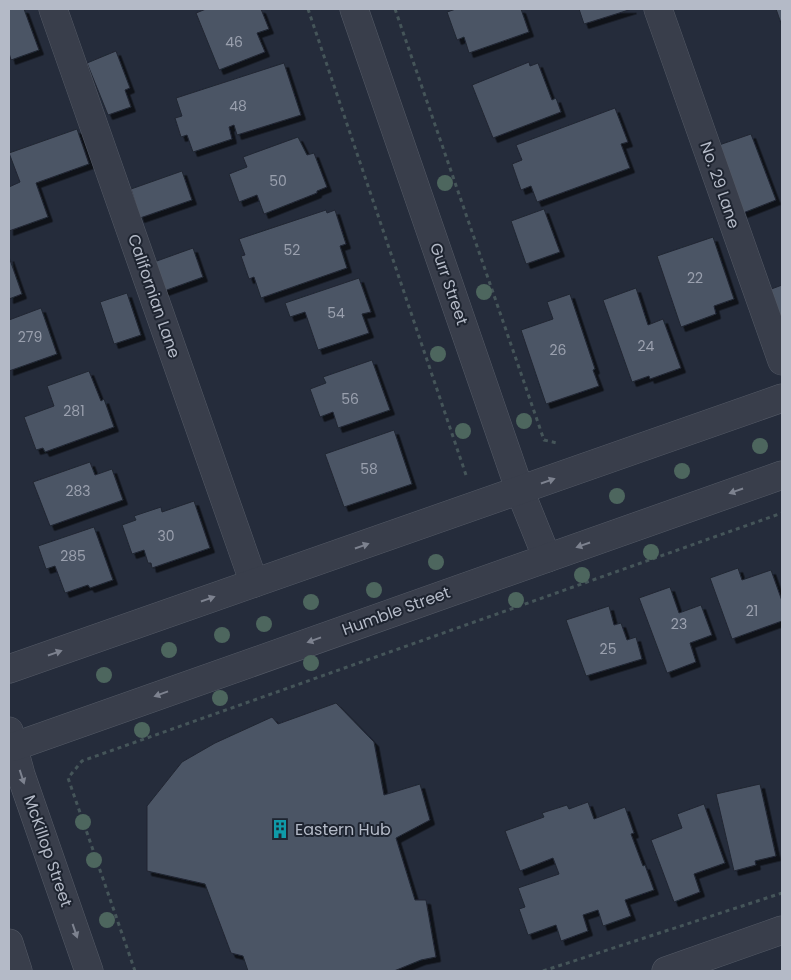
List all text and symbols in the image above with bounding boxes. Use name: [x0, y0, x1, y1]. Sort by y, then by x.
house number: 46: [225, 32, 243, 52]
house number: 48: [229, 96, 247, 116]
street label: No. 29 Lane: [694, 138, 746, 232]
house number: 50: [269, 171, 287, 191]
street label: Californian Lane: [122, 231, 186, 361]
house number: 52: [284, 240, 300, 260]
street label: Gurr Street: [424, 240, 474, 328]
house number: 22: [687, 268, 703, 288]
house number: 54: [327, 303, 345, 323]
house number: 279: [18, 327, 42, 347]
house number: 24: [638, 336, 655, 356]
house number: 26: [550, 340, 567, 360]
house number: 56: [341, 389, 359, 409]
house number: 281: [63, 401, 85, 421]
house number: 58: [360, 459, 378, 479]
one-way arrow: [541, 477, 556, 485]
house number: 283: [65, 481, 91, 501]
one-way arrow: [729, 488, 744, 495]
house number: 30: [157, 526, 175, 546]
one-way arrow: [575, 541, 590, 549]
one-way arrow: [354, 542, 369, 549]
house number: 285: [60, 546, 86, 566]
street label: Humble Street: [339, 581, 453, 641]
one-way arrow: [201, 595, 216, 603]
house number: 21: [746, 601, 758, 621]
house number: 23: [671, 614, 687, 634]
one-way arrow: [307, 637, 322, 644]
house number: 25: [600, 639, 616, 659]
one-way arrow: [48, 649, 63, 657]
one-way arrow: [153, 691, 168, 699]
one-way arrow: [19, 770, 27, 785]
street label: McKillop Street: [18, 792, 78, 910]
building icon: Eastern Hub: [269, 818, 291, 840]
place label: Eastern Hub: [295, 818, 391, 841]
one-way arrow: [71, 924, 79, 939]

